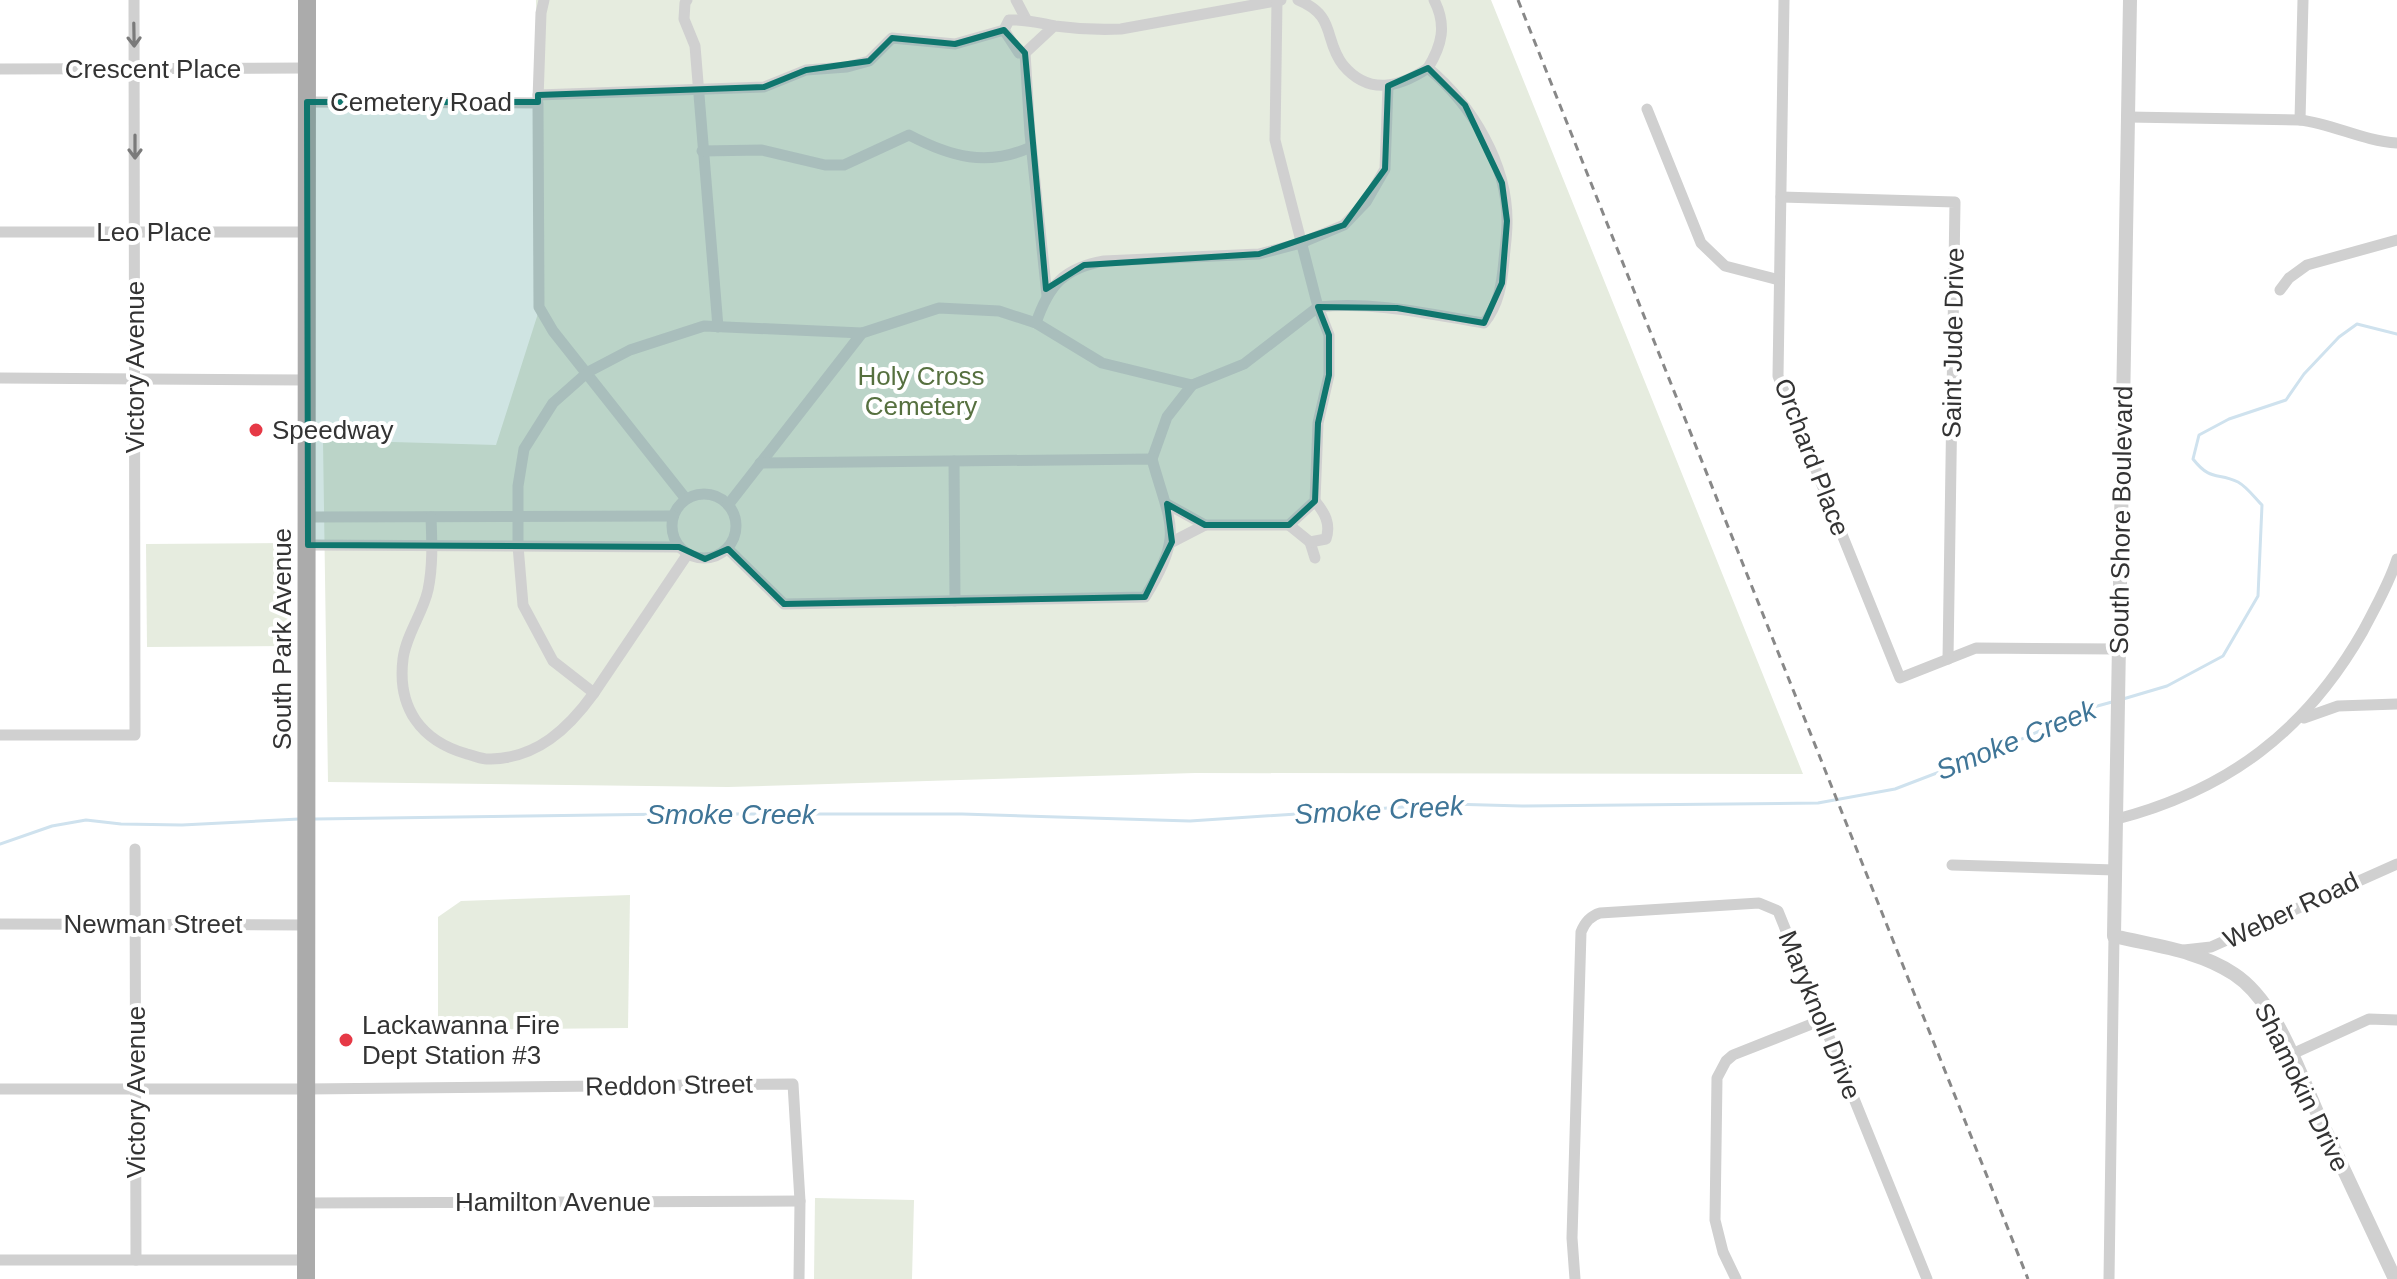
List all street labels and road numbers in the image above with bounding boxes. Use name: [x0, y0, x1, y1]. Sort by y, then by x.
street label: Crescent Place: [65, 54, 241, 84]
street label: Cemetery Road: [330, 87, 512, 117]
street label: Leo Place: [96, 217, 212, 247]
street label: Saint Jude Drive: [1936, 247, 1970, 439]
street label: Victory Avenue: [120, 281, 150, 453]
street label: Orchard Place: [1768, 374, 1856, 540]
street label: South Shore Boulevard: [2104, 385, 2138, 655]
street label: South Park Avenue: [267, 528, 297, 750]
street label: Weber Road: [2219, 866, 2363, 954]
street label: Newman Street: [63, 909, 243, 939]
street label: Maryknoll Drive: [1773, 926, 1867, 1104]
street label: Shamokin Drive: [2248, 998, 2356, 1176]
street label: Victory Avenue: [121, 1006, 151, 1178]
street label: Reddon Street: [585, 1069, 754, 1101]
street label: Hamilton Avenue: [455, 1187, 651, 1217]

